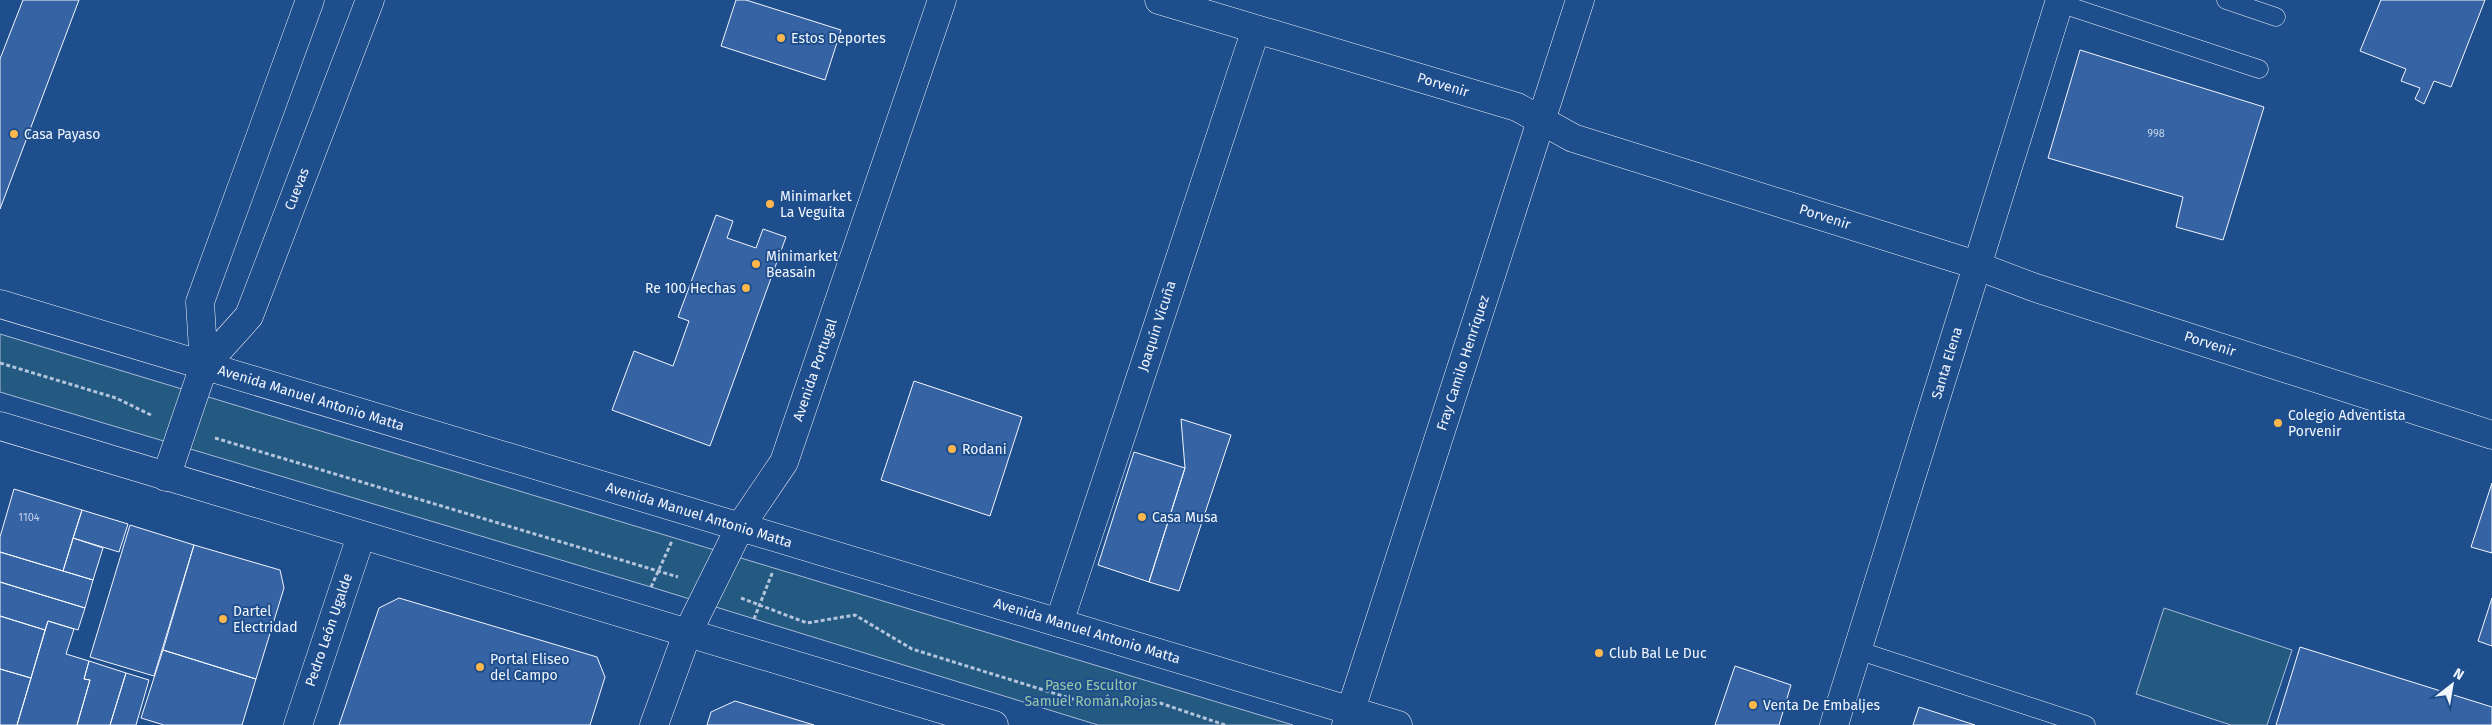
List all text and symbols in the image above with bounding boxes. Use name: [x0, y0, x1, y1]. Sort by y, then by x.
place label: Estos Deportes: [791, 30, 886, 47]
marker: Estos Deportes: [775, 32, 787, 44]
street label: Porvenir: [1415, 69, 1472, 101]
place label: Casa Payaso: [24, 126, 101, 143]
house number: 998: [2147, 127, 2165, 140]
marker: Casa Payaso: [8, 128, 20, 140]
street label: Cuevas: [281, 165, 313, 213]
place label: Minimarket La Veguita: [780, 188, 853, 221]
marker: Minimarket La Veguita: [764, 198, 776, 210]
street label: Porvenir: [1797, 201, 1854, 234]
place label: Minimarket Beasain: [766, 248, 839, 281]
marker: Minimarket Beasain: [750, 258, 762, 270]
street label: Joaquín Vicuña: [1134, 278, 1180, 374]
place label: Re 100 Hechas: [645, 280, 736, 297]
marker: Re 100 Hechas: [740, 282, 752, 294]
street label: Fray Camilo Henríquez: [1433, 293, 1493, 433]
street label: Avenida Portugal: [789, 316, 841, 424]
street label: Santa Elena: [1928, 325, 1966, 401]
street label: Porvenir: [2182, 328, 2239, 361]
street label: Avenida Manuel Antonio Matta: [216, 362, 406, 434]
place label: Colegio Adventista Porvenir: [2288, 407, 2406, 440]
marker: Colegio Adventista Porvenir: [2272, 417, 2284, 429]
place label: Rodani: [962, 441, 1007, 458]
marker: Rodani: [946, 443, 958, 455]
street label: Avenida Manuel Antonio Matta: [604, 479, 794, 551]
place label: Casa Musa: [1152, 509, 1218, 526]
house number: 1104: [18, 511, 40, 524]
marker: Casa Musa: [1136, 511, 1148, 523]
street label: Pedro León Ugalde: [302, 571, 356, 689]
street label: Avenida Manuel Antonio Matta: [992, 595, 1182, 667]
place label: Dartel Electridad: [233, 603, 298, 636]
marker: Dartel Electridad: [217, 613, 229, 625]
place label: Club Bal Le Duc: [1609, 645, 1707, 662]
marker: Club Bal Le Duc: [1593, 647, 1605, 659]
place label: Portal Eliseo del Campo: [490, 651, 569, 684]
north arrow: [2427, 660, 2477, 710]
marker: Portal Eliseo del Campo: [474, 661, 486, 673]
text: N: [2450, 665, 2467, 684]
park label: Paseo Escultor Samuel Román Rojas: [1024, 677, 1158, 710]
place label: Venta De Embaljes: [1763, 697, 1881, 714]
marker: Venta De Embaljes: [1747, 699, 1759, 711]

